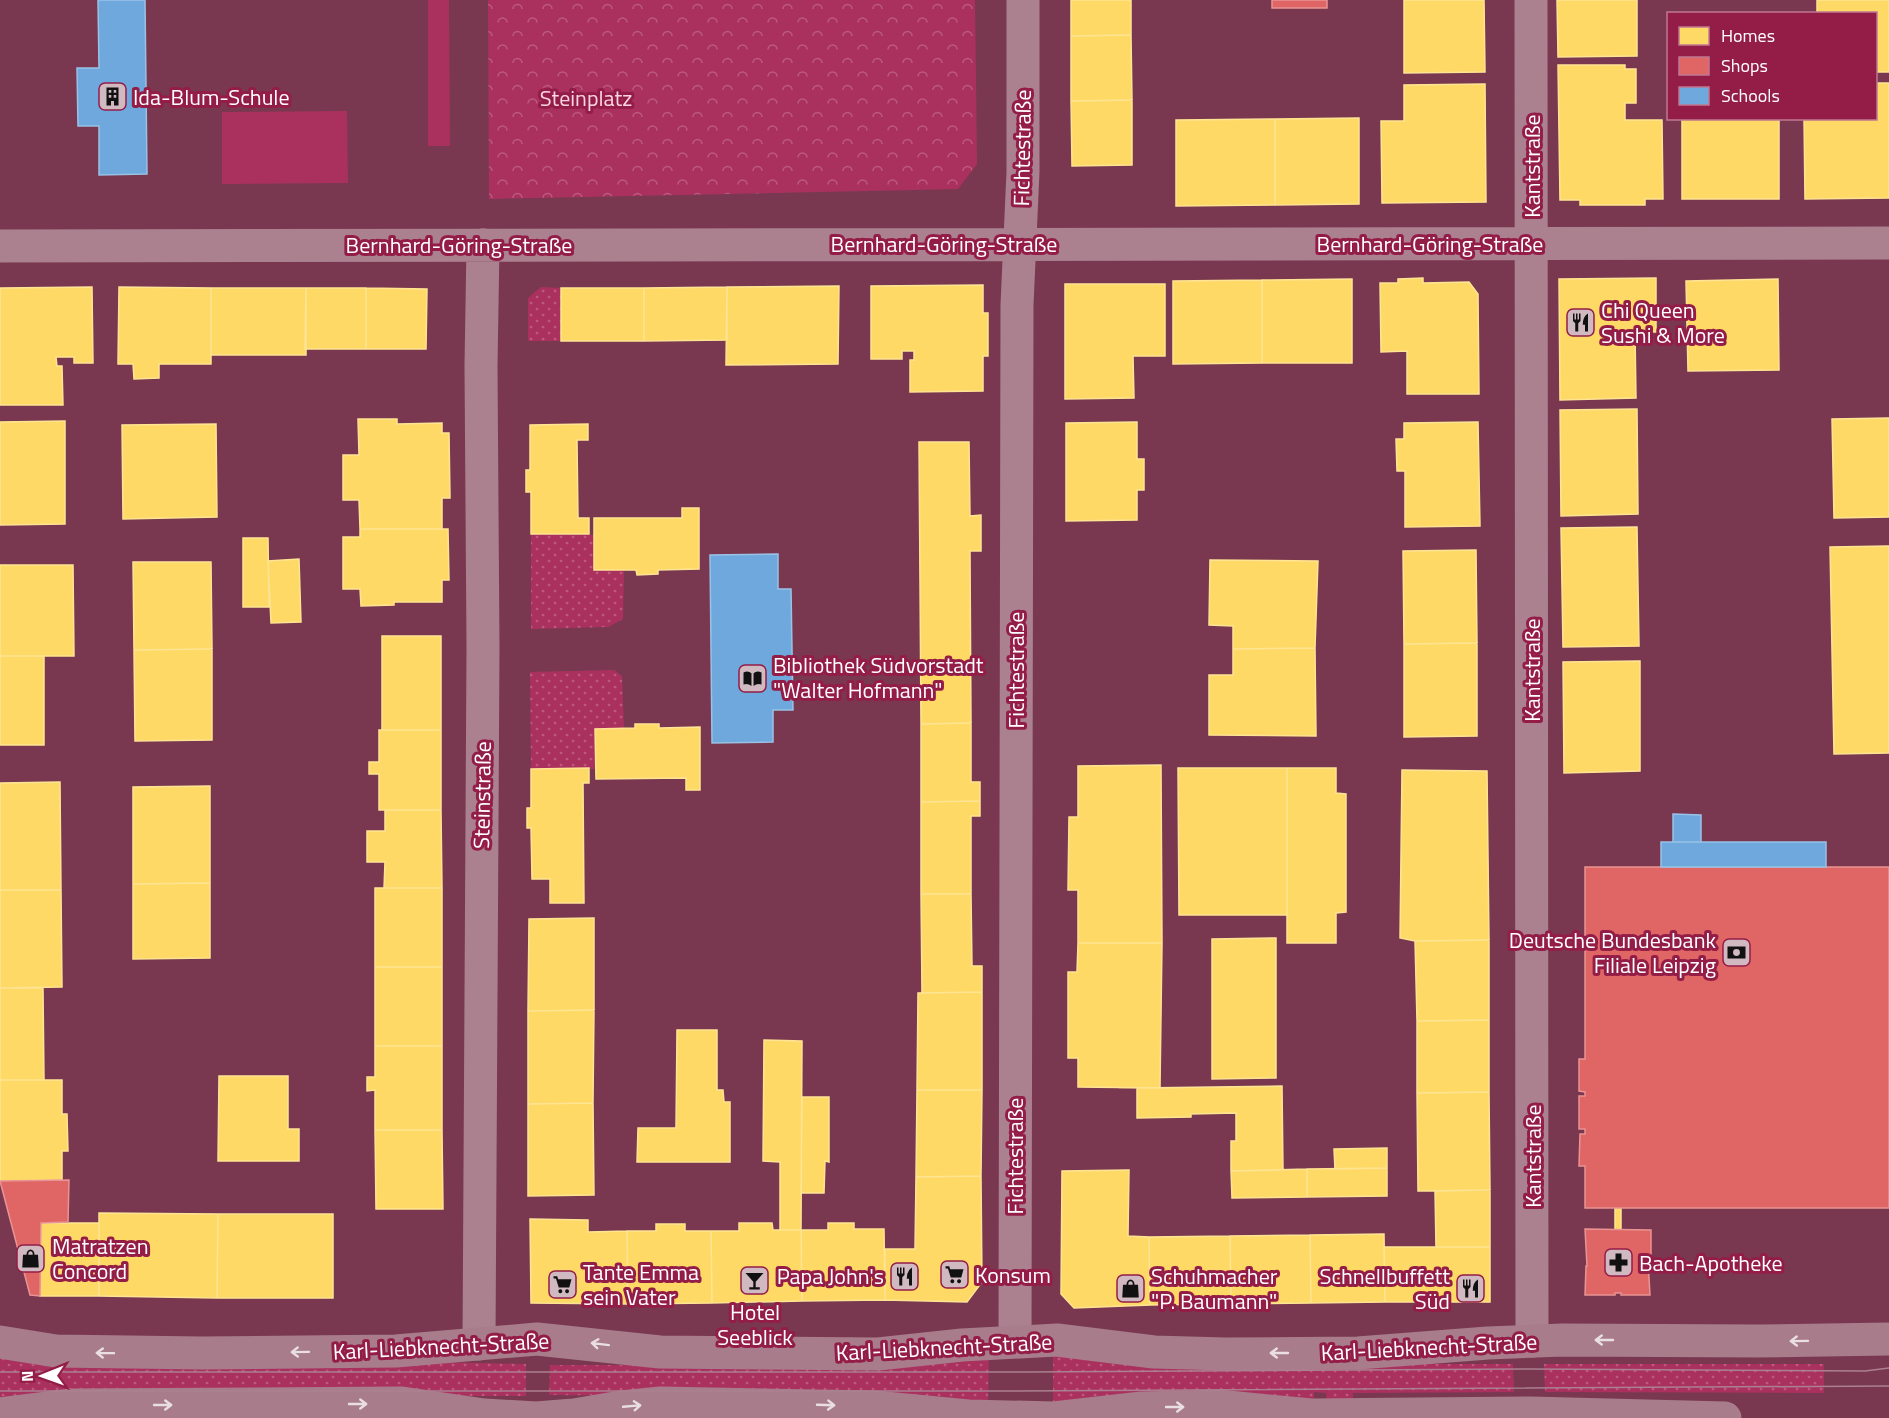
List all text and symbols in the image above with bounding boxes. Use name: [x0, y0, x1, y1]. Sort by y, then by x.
legend: [1667, 12, 1877, 120]
text: Homes: [1721, 22, 1775, 49]
text: Shops: [1721, 52, 1768, 79]
place label: Ida-Blum-Schule: [133, 80, 290, 114]
building icon: Ida-Blum-Schule: [96, 81, 128, 113]
park label: Steinplatz: [540, 81, 632, 115]
text: Schools: [1721, 82, 1780, 109]
street label: Fichtestraße: [1004, 89, 1040, 207]
street label: Kantstraße: [1515, 114, 1549, 218]
street label: Bernhard-Göring-Straße: [831, 227, 1057, 261]
street label: Bernhard-Göring-Straße: [1317, 227, 1543, 261]
street label: Bernhard-Göring-Straße: [346, 228, 572, 262]
place label: Chi Queen Sushi & More: [1601, 293, 1725, 352]
restaurant icon: Chi Queen Sushi & More: [1564, 307, 1596, 339]
street label: Fichtestraße: [999, 612, 1033, 728]
street label: Kantstraße: [1515, 618, 1549, 722]
place label: Bibliothek Südvorstadt "Walter Hofmann": [773, 648, 984, 707]
library icon: Bibliothek Südvorstadt "Walter Hofmann": [736, 662, 768, 694]
street label: Steinstraße: [464, 741, 500, 849]
place label: Deutsche Bundesbank Filiale Leipzig: [1509, 923, 1716, 982]
bank icon: Deutsche Bundesbank Filiale Leipzig: [1721, 937, 1753, 969]
street label: Fichtestraße: [998, 1098, 1032, 1214]
street label: Kantstraße: [1516, 1104, 1550, 1208]
place label: Matratzen Concord: [52, 1229, 148, 1288]
shop icon: Matratzen Concord: [15, 1243, 47, 1275]
place label: Bach-Apotheke: [1639, 1246, 1783, 1280]
pharmacy icon: Bach-Apotheke: [1602, 1247, 1634, 1279]
place label: Tante Emma sein Vater: [583, 1255, 699, 1314]
place label: Konsum: [975, 1258, 1051, 1292]
place label: Papa John's: [777, 1259, 884, 1293]
supermarket icon: Konsum: [938, 1259, 970, 1291]
place label: Schuhmacher "P. Baumann": [1151, 1259, 1278, 1318]
place label: Schnellbuffett Süd: [1319, 1259, 1450, 1318]
restaurant icon: Papa John's: [889, 1260, 921, 1292]
bar icon: Hotel Seeblick: [739, 1264, 771, 1296]
supermarket icon: Tante Emma sein Vater: [546, 1269, 578, 1301]
shop icon: Schuhmacher "P. Baumann": [1114, 1273, 1146, 1305]
restaurant icon: Schnellbuffett Süd: [1455, 1273, 1487, 1305]
place label: Hotel Seeblick: [717, 1295, 793, 1354]
street label: Karl-Liebknecht-Straße: [332, 1323, 550, 1369]
street label: Karl-Liebknecht-Straße: [835, 1324, 1053, 1370]
street label: Karl-Liebknecht-Straße: [1320, 1324, 1538, 1370]
one-way arrow: [1594, 1334, 1614, 1346]
one-way arrow: [1789, 1335, 1809, 1346]
one-way arrow: [591, 1339, 610, 1350]
north arrow: [12, 1346, 72, 1406]
one-way arrow: [290, 1346, 310, 1358]
one-way arrow: [96, 1347, 116, 1359]
one-way arrow: [1269, 1347, 1289, 1359]
text: N: [15, 1371, 39, 1382]
one-way arrow: [347, 1398, 367, 1410]
one-way arrow: [152, 1399, 172, 1411]
one-way arrow: [621, 1400, 641, 1411]
one-way arrow: [816, 1400, 836, 1411]
one-way arrow: [1164, 1401, 1184, 1412]

